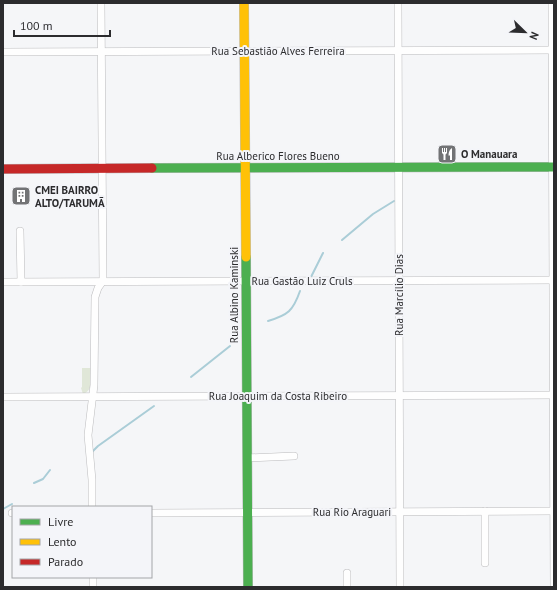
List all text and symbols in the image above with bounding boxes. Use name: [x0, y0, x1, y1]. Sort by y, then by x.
scale bar: [14, 12, 110, 38]
north arrow: [505, 12, 545, 52]
text: 100 m: [20, 18, 53, 33]
text: N: [526, 30, 542, 42]
street label: Rua Sebastião Alves Ferreira: [211, 44, 345, 58]
restaurant icon: O Manauara: [436, 143, 458, 165]
place label: O Manauara: [461, 147, 517, 161]
street label: Rua Alberico Flores Bueno: [216, 149, 340, 163]
place label: CMEI BAIRRO ALTO/TARUMÃ: [35, 183, 105, 210]
building icon: CMEI BAIRRO ALTO/TARUMÃ: [10, 185, 32, 207]
street label: Rua Albino Kaminski: [227, 247, 241, 343]
street label: Rua Marcílio Dias: [392, 254, 406, 336]
street label: Rua Gastão Luiz Cruls: [251, 274, 353, 288]
street label: Rua Joaquim da Costa Ribeiro: [209, 389, 347, 403]
street label: Rua Rio Araguari: [313, 505, 391, 519]
legend: [12, 506, 152, 578]
text: Livre: [48, 514, 73, 529]
text: Lento: [48, 534, 77, 549]
text: Parado: [48, 554, 83, 569]

